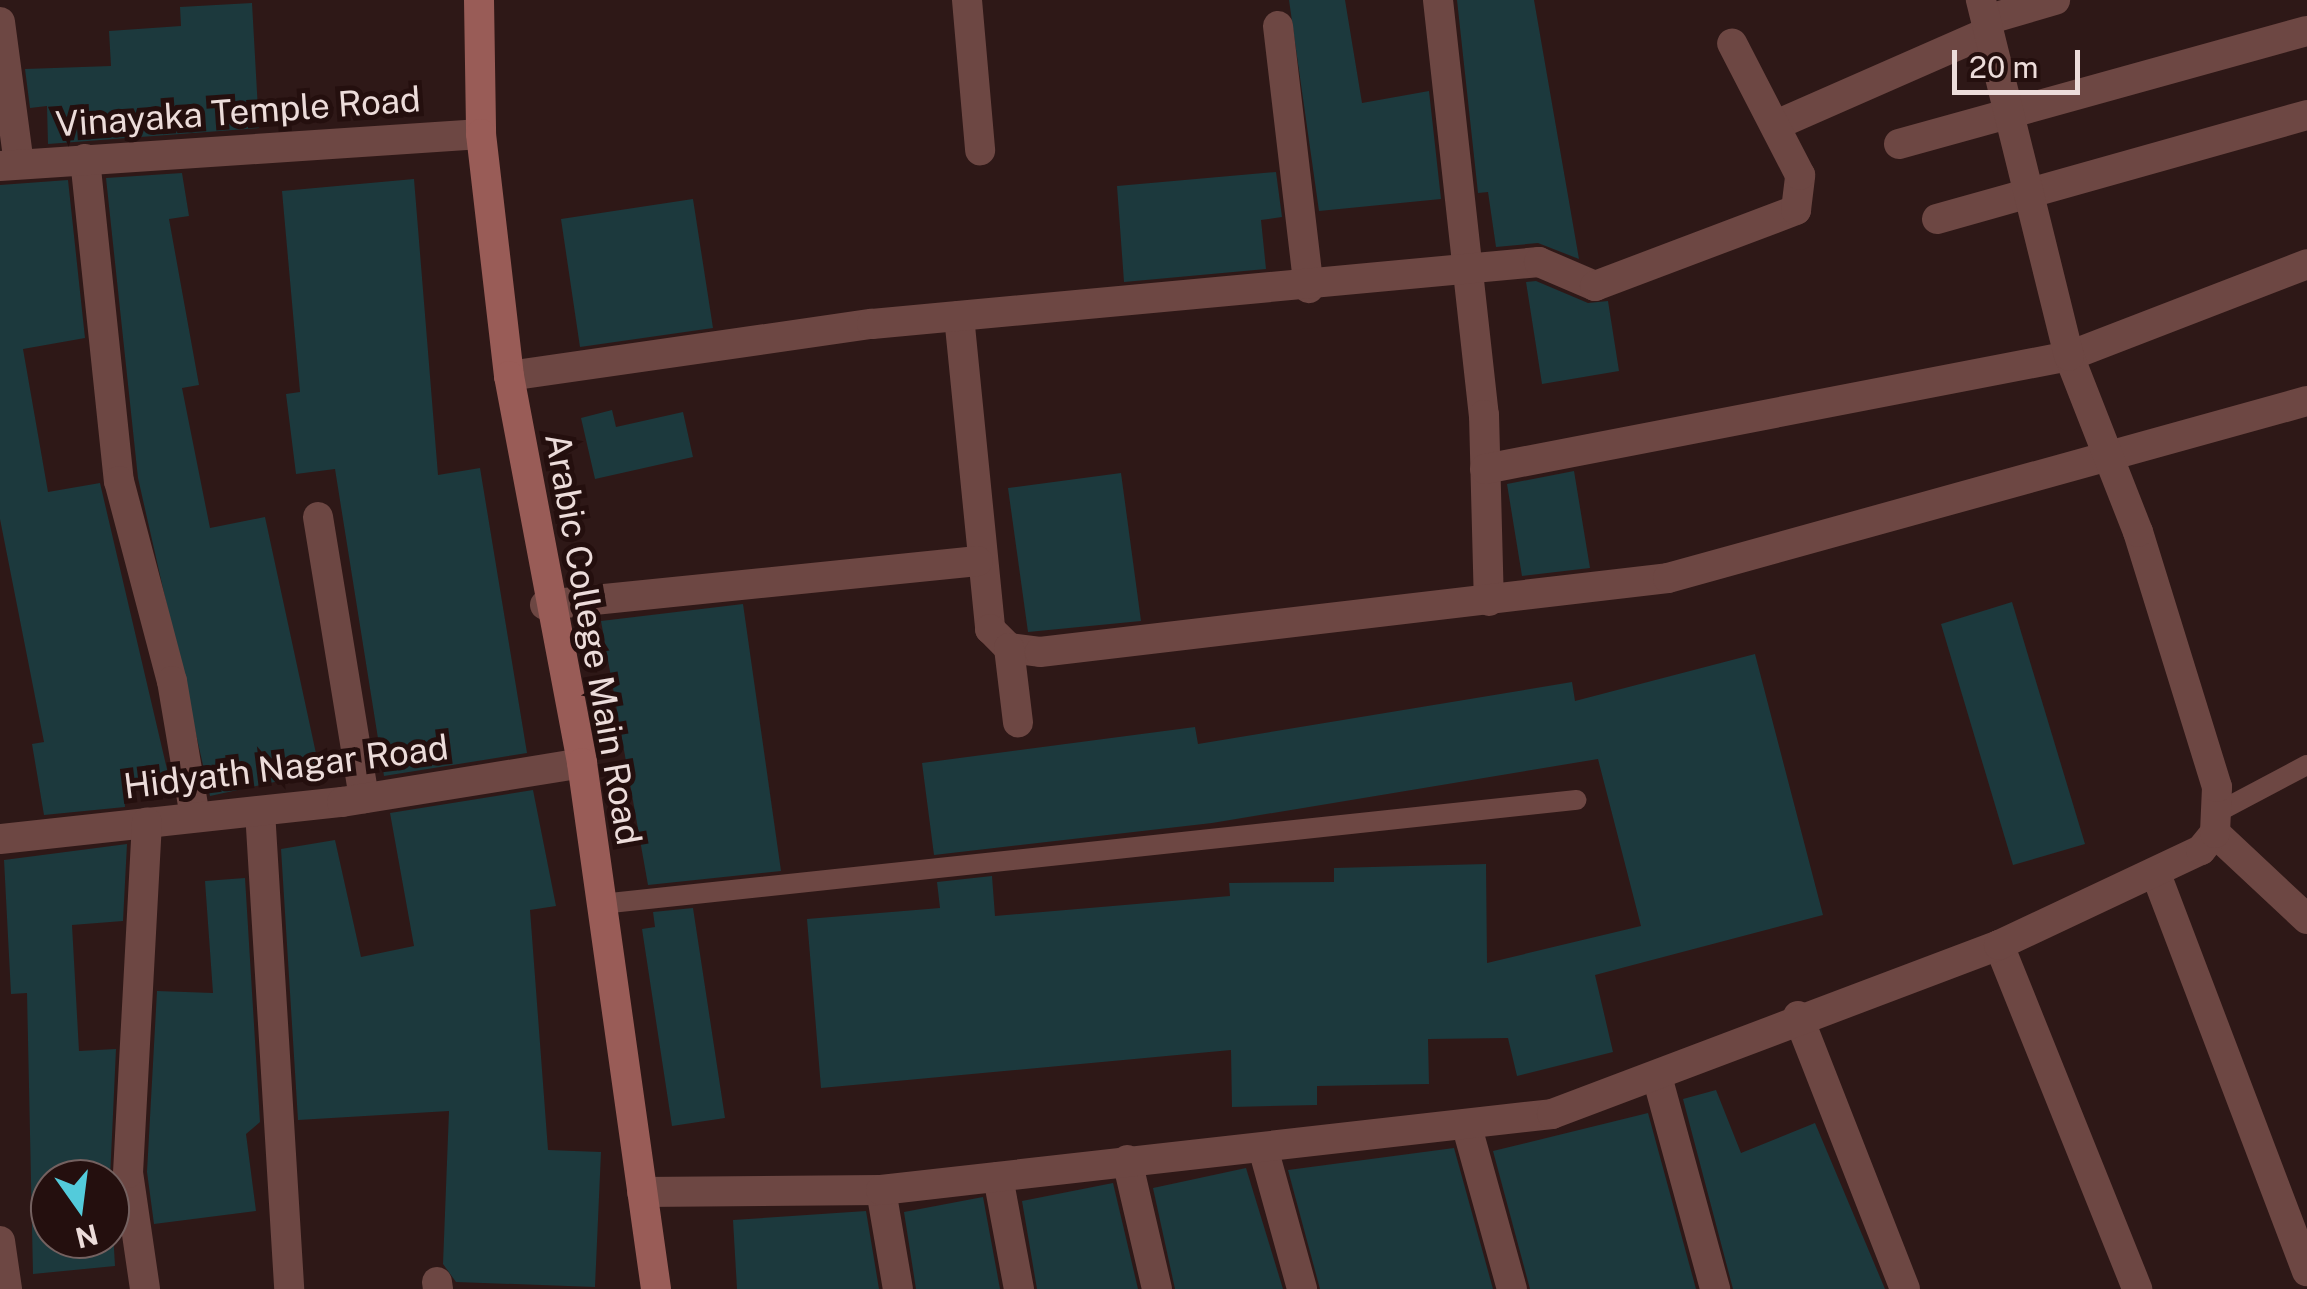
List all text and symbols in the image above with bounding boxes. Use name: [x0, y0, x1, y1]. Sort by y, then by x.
scale bar: [1957, 30, 2084, 92]
text: 20 m: [1969, 49, 2038, 85]
street label: Vinayaka Temple Road: [54, 78, 422, 146]
street label: Arabic College Main Road: [536, 430, 650, 848]
street label: Hidyath Nagar Road: [121, 726, 451, 808]
north arrow: [30, 1159, 130, 1259]
text: N: [72, 1218, 102, 1255]

